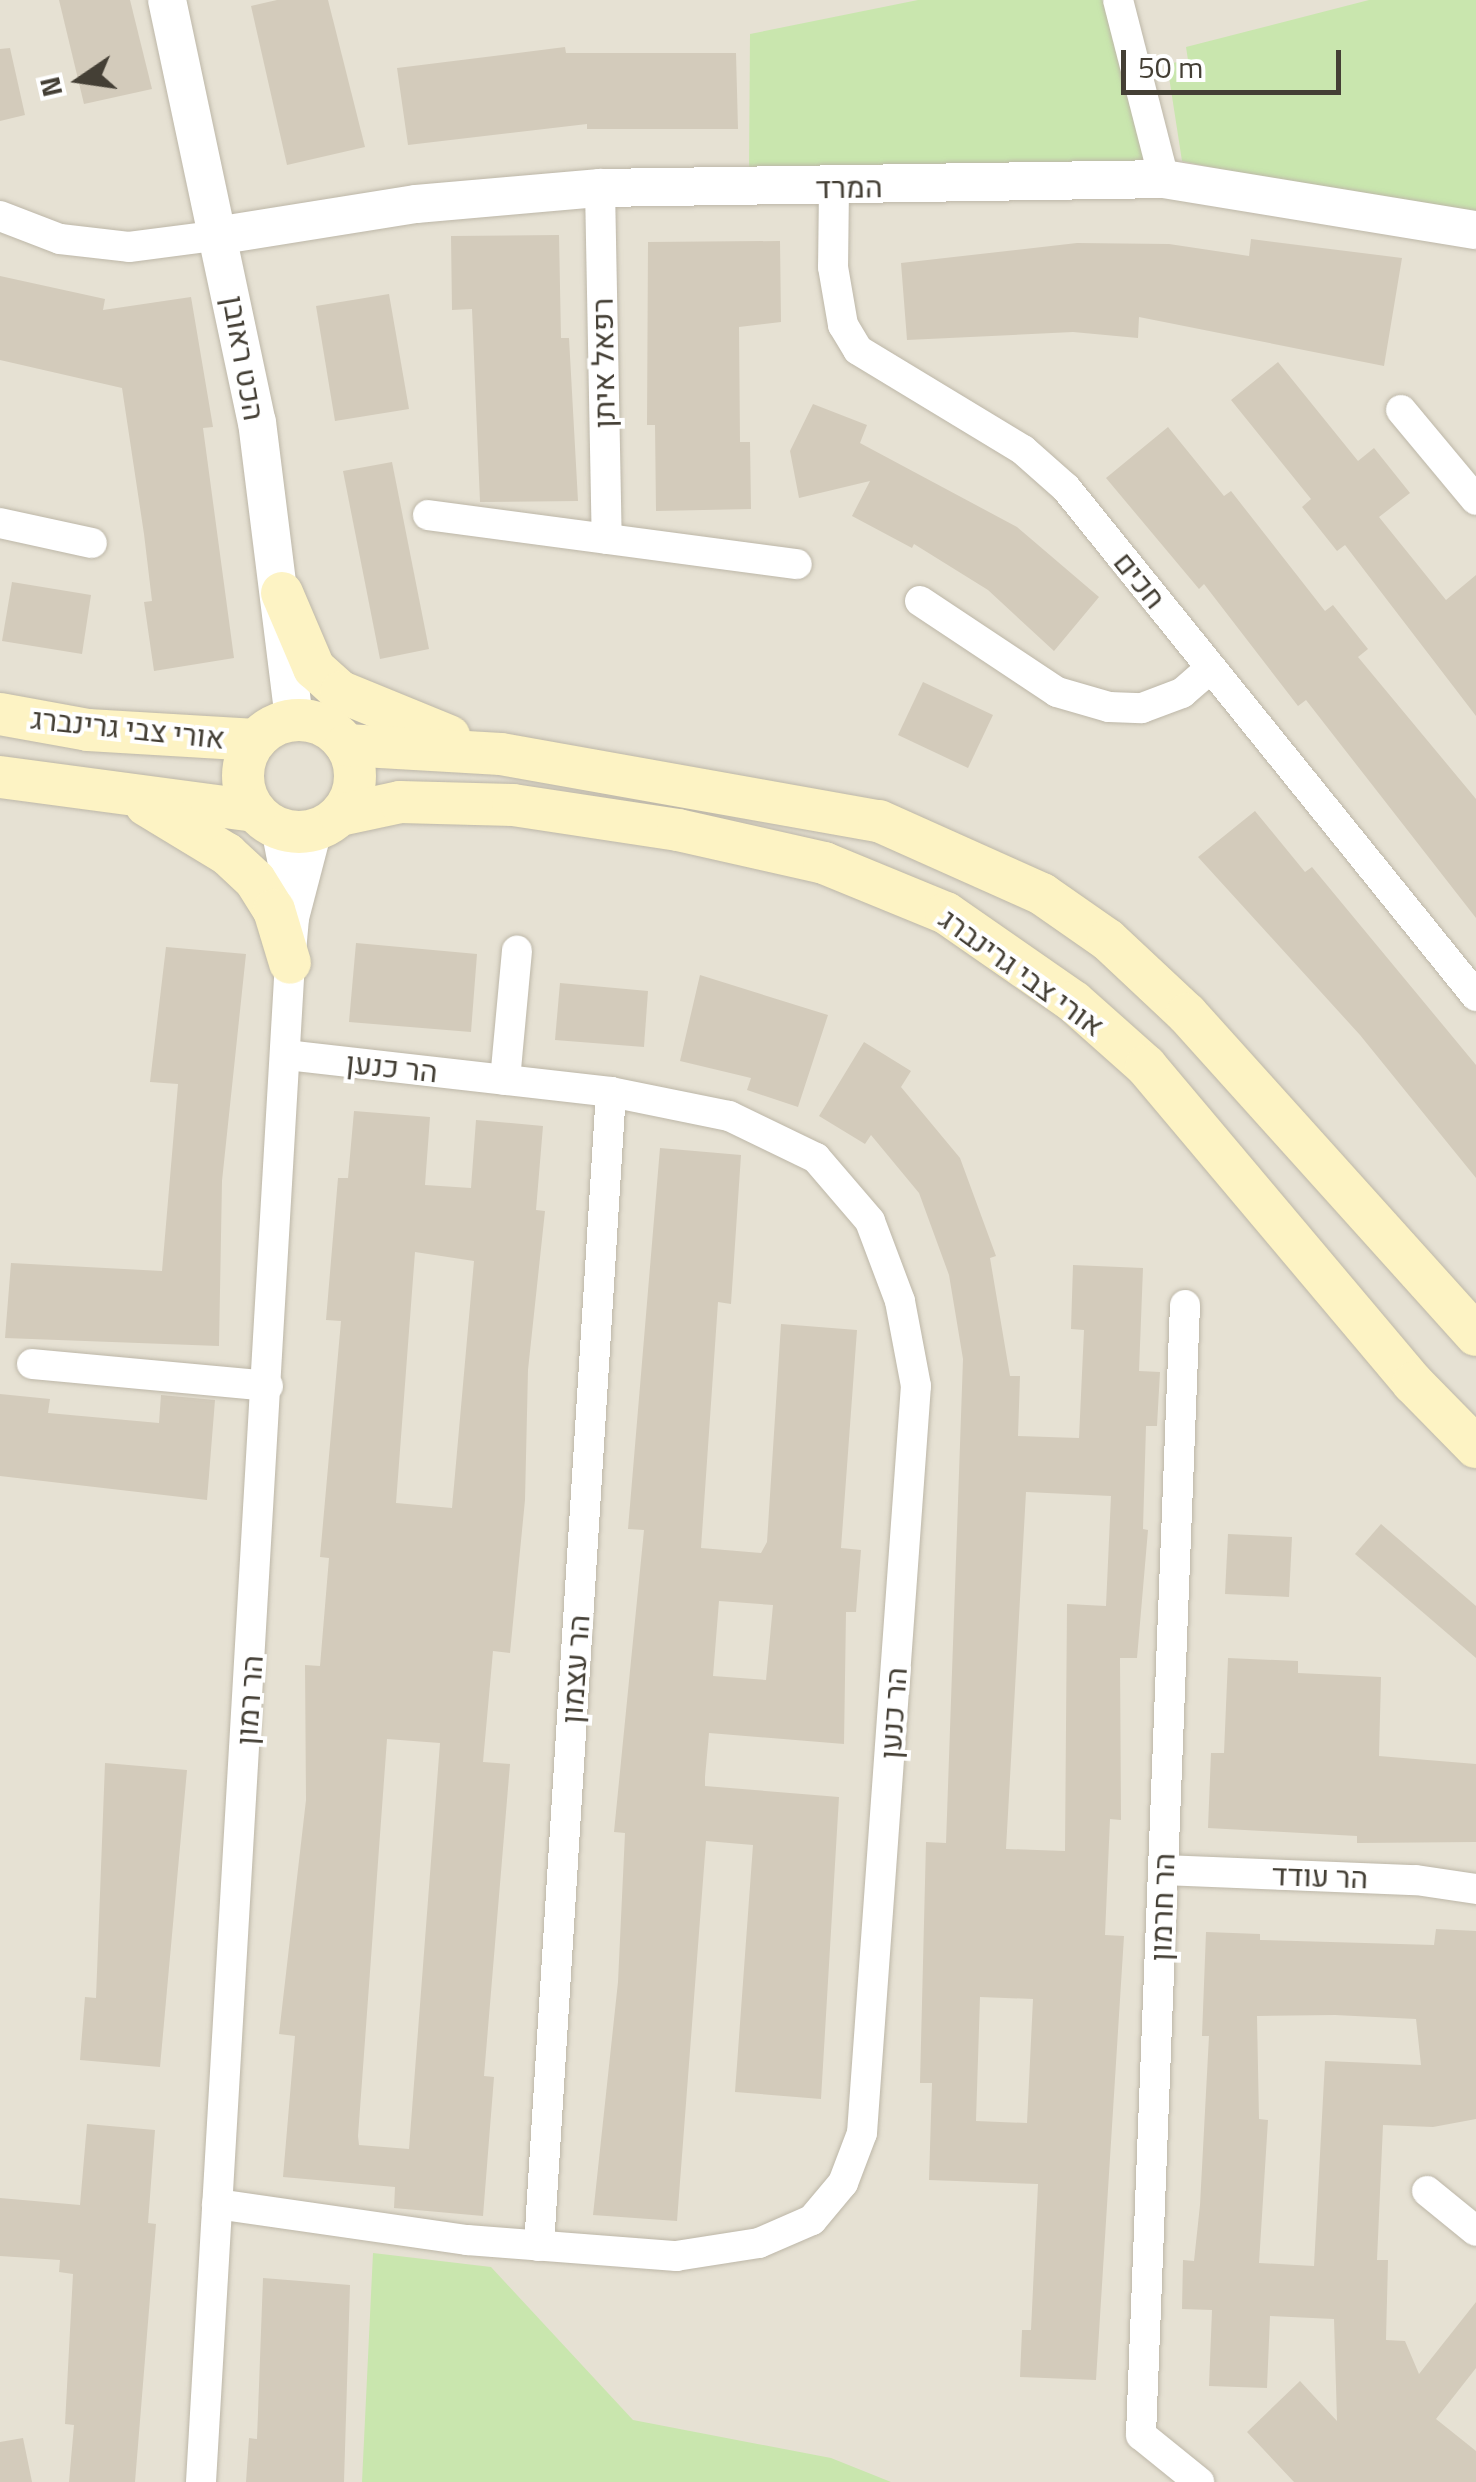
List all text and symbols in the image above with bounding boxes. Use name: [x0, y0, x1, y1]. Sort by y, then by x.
north arrow: [30, 30, 130, 130]
scale bar: [1126, 30, 1346, 92]
text: 50 m: [1138, 44, 1203, 90]
text: N: [27, 73, 73, 101]
street label: המרד: [815, 168, 883, 206]
street label: הכט ראובן: [215, 293, 273, 423]
street label: רפאל איתן: [584, 297, 622, 429]
street label: חכים: [1106, 544, 1174, 616]
street label: אורי צבי גרינברג: [29, 700, 227, 756]
street label: אורי צבי גרינברג: [933, 900, 1111, 1044]
street label: הר כנען: [344, 1044, 440, 1090]
street label: הר עצמון: [553, 1613, 597, 1725]
street label: הר רמון: [228, 1654, 270, 1746]
street label: הר כנען: [872, 1666, 914, 1760]
street label: הר חרמון: [1142, 1852, 1182, 1962]
street label: הר עודד: [1271, 1856, 1369, 1896]

